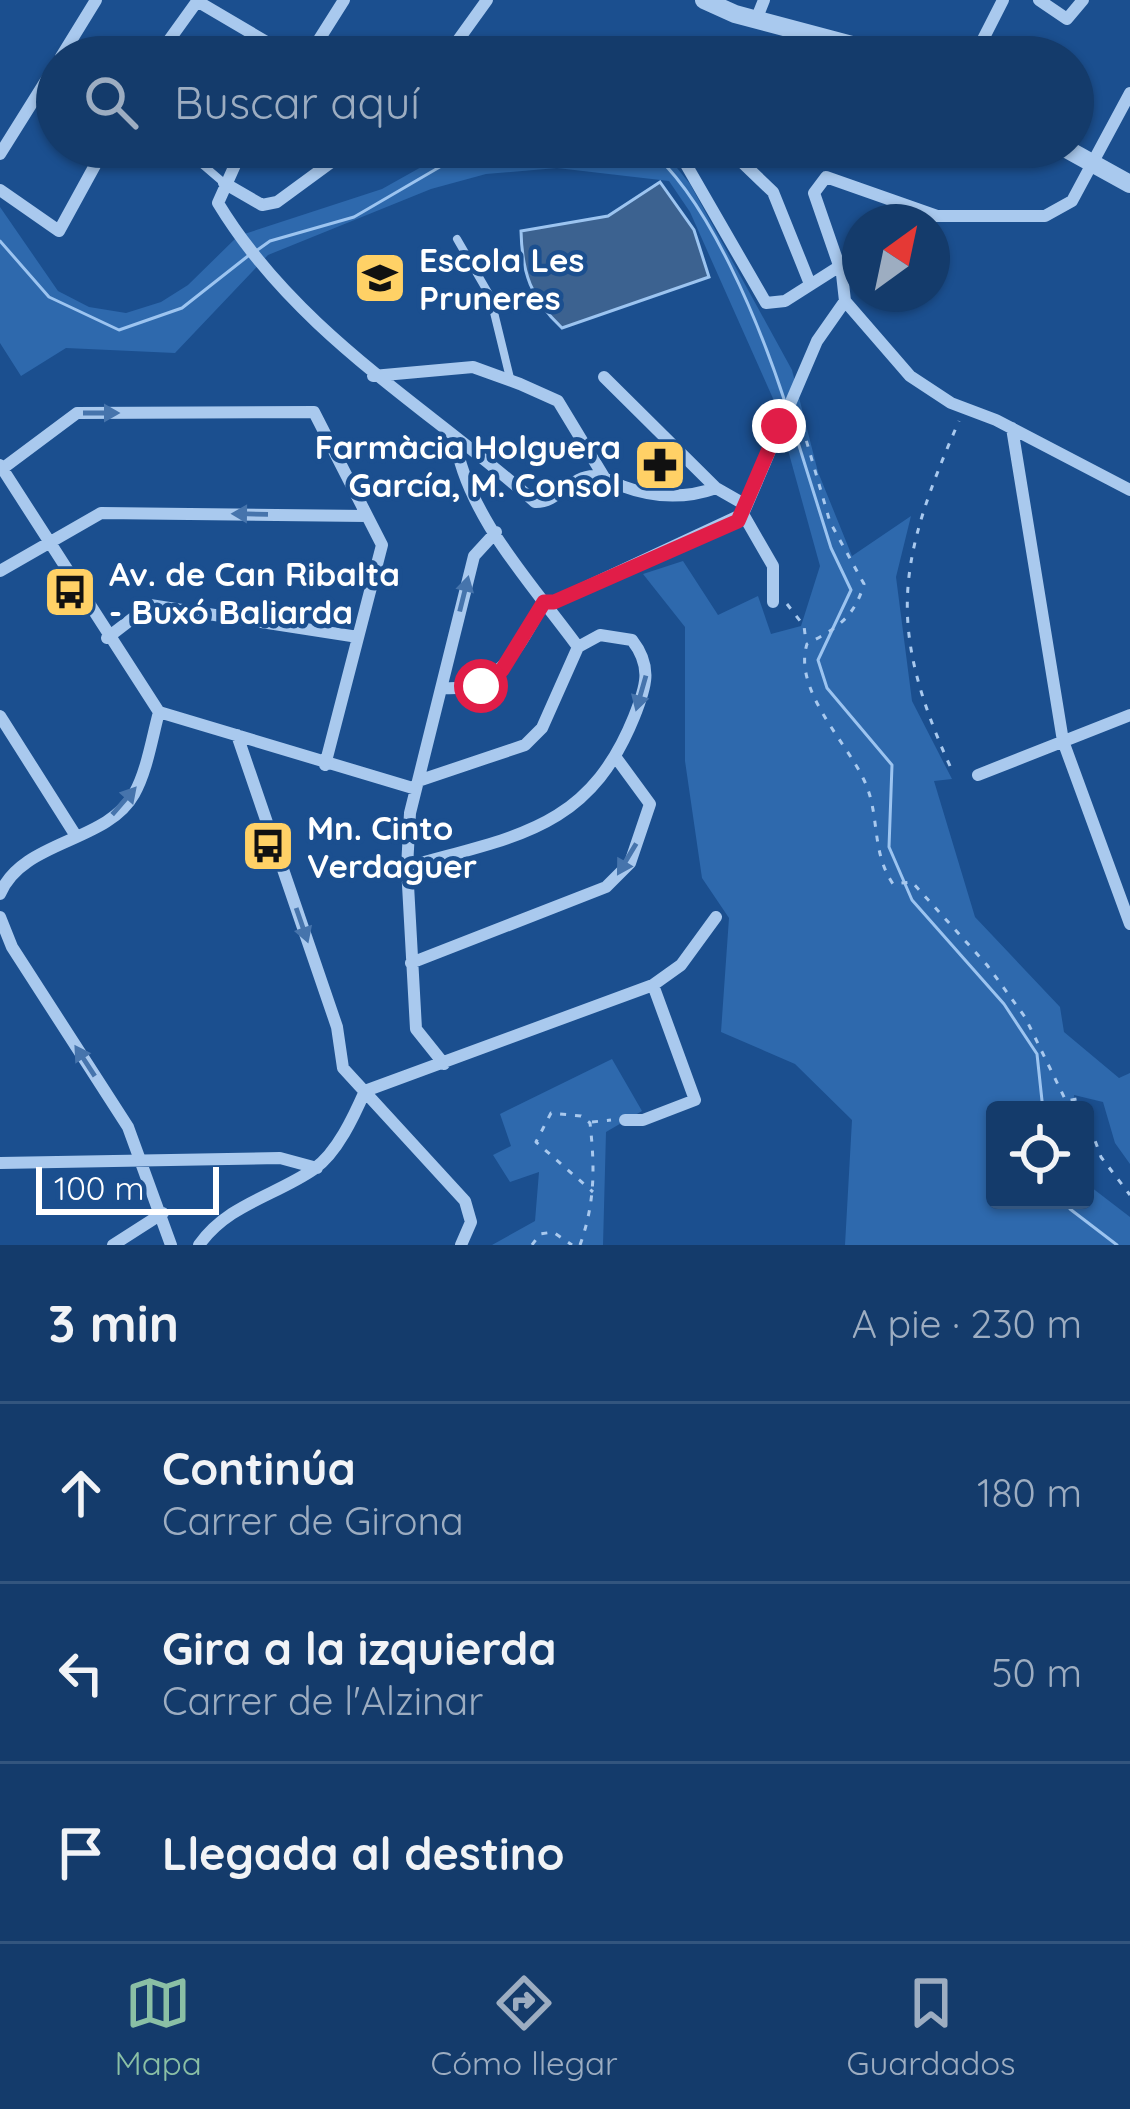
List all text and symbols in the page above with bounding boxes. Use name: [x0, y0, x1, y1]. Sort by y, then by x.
search box: [36, 36, 1094, 168]
icon: search: [78, 69, 144, 135]
text: Buscar aquí: [174, 74, 420, 130]
north arrow: [842, 204, 950, 312]
place label: Escola Les Pruneres: [419, 239, 584, 318]
school or university icon: Escola Les Pruneres: [352, 250, 408, 306]
route end: [752, 399, 806, 453]
one-way arrow: [83, 403, 121, 423]
place label: Farmàcia Holguera García, M. Consol: [315, 426, 621, 505]
pharmacy icon: Farmàcia Holguera García, M. Consol: [632, 437, 688, 493]
one-way arrow: [230, 505, 268, 524]
place label: Av. de Can Ribalta - Buxó Baliarda: [109, 553, 400, 632]
bus stop icon: Av. de Can Ribalta - Buxó Baliarda: [42, 564, 98, 620]
one-way arrow: [455, 575, 474, 612]
route start: [454, 659, 508, 713]
one-way arrow: [631, 675, 649, 712]
one-way arrow: [110, 786, 137, 816]
place label: Mn. Cinto Verdaguer: [307, 807, 477, 886]
bus stop icon: Mn. Cinto Verdaguer: [240, 818, 296, 874]
one-way arrow: [616, 843, 638, 876]
one-way arrow: [294, 907, 312, 943]
one-way arrow: [75, 1044, 97, 1077]
map controls: [986, 1101, 1094, 1209]
button: locate: [986, 1101, 1094, 1209]
scale bar: [36, 1161, 219, 1214]
text: 100 m: [54, 1167, 145, 1208]
text: 3 min: [48, 1291, 179, 1355]
text: A pie · 230 m: [852, 1299, 1082, 1348]
text: Continúa: [162, 1440, 356, 1496]
icon: ahead: [48, 1460, 114, 1526]
text: 180 m: [977, 1468, 1082, 1517]
text: Carrer de Girona: [162, 1496, 464, 1545]
text: Gira a la izquierda: [162, 1620, 557, 1676]
icon: left: [48, 1640, 114, 1706]
text: 50 m: [991, 1648, 1082, 1697]
text: Carrer de l'Alzinar: [162, 1676, 483, 1725]
icon: arrive: [48, 1820, 114, 1886]
text: Llegada al destino: [162, 1825, 565, 1881]
tab: Mapa: [114, 1970, 202, 2083]
tab: Cómo llegar: [431, 1970, 618, 2083]
tab: Guardados: [846, 1970, 1016, 2083]

